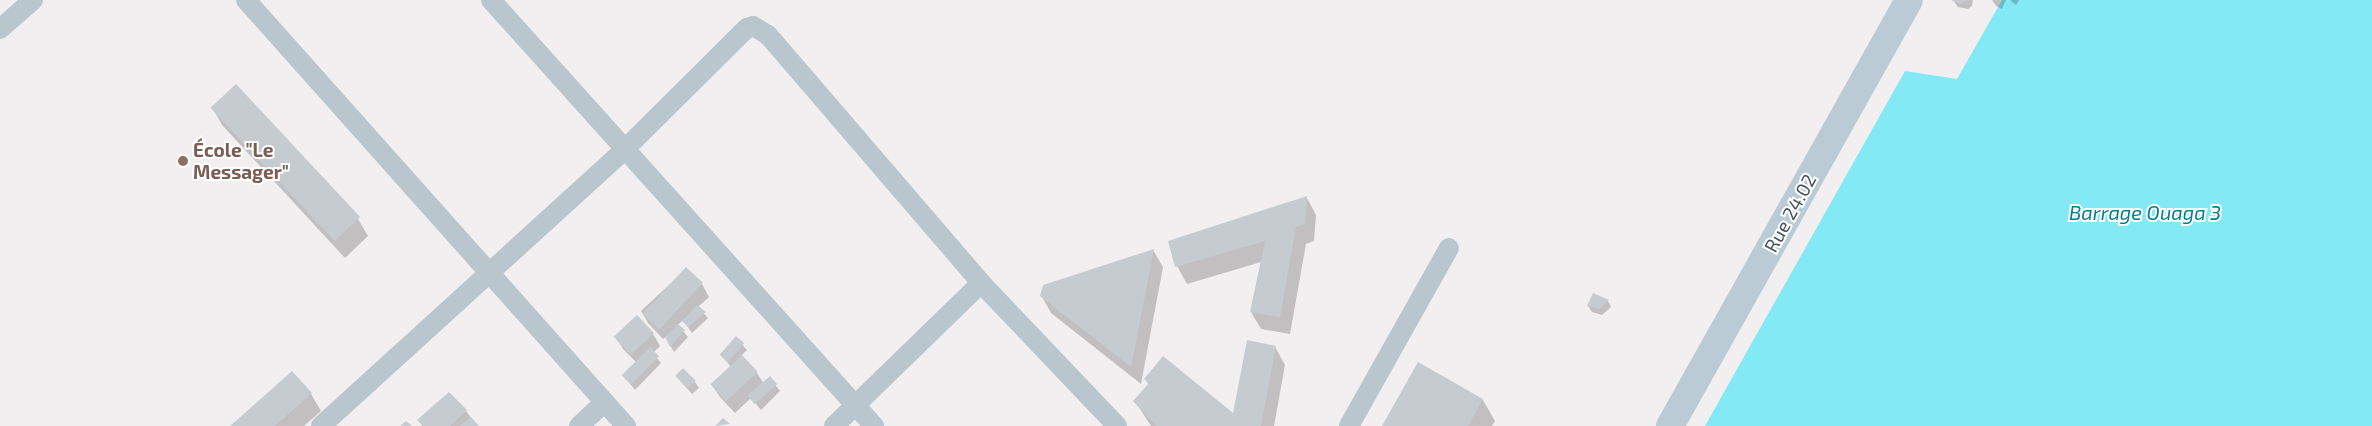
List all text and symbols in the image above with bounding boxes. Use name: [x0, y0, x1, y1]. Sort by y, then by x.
place label: École "Le Messager": [193, 139, 289, 183]
marker: École "Le Messager": [177, 155, 189, 167]
street label: Rue 24.02: [1759, 170, 1821, 256]
water label: Barrage Ouaga 3: [2069, 200, 2221, 224]

